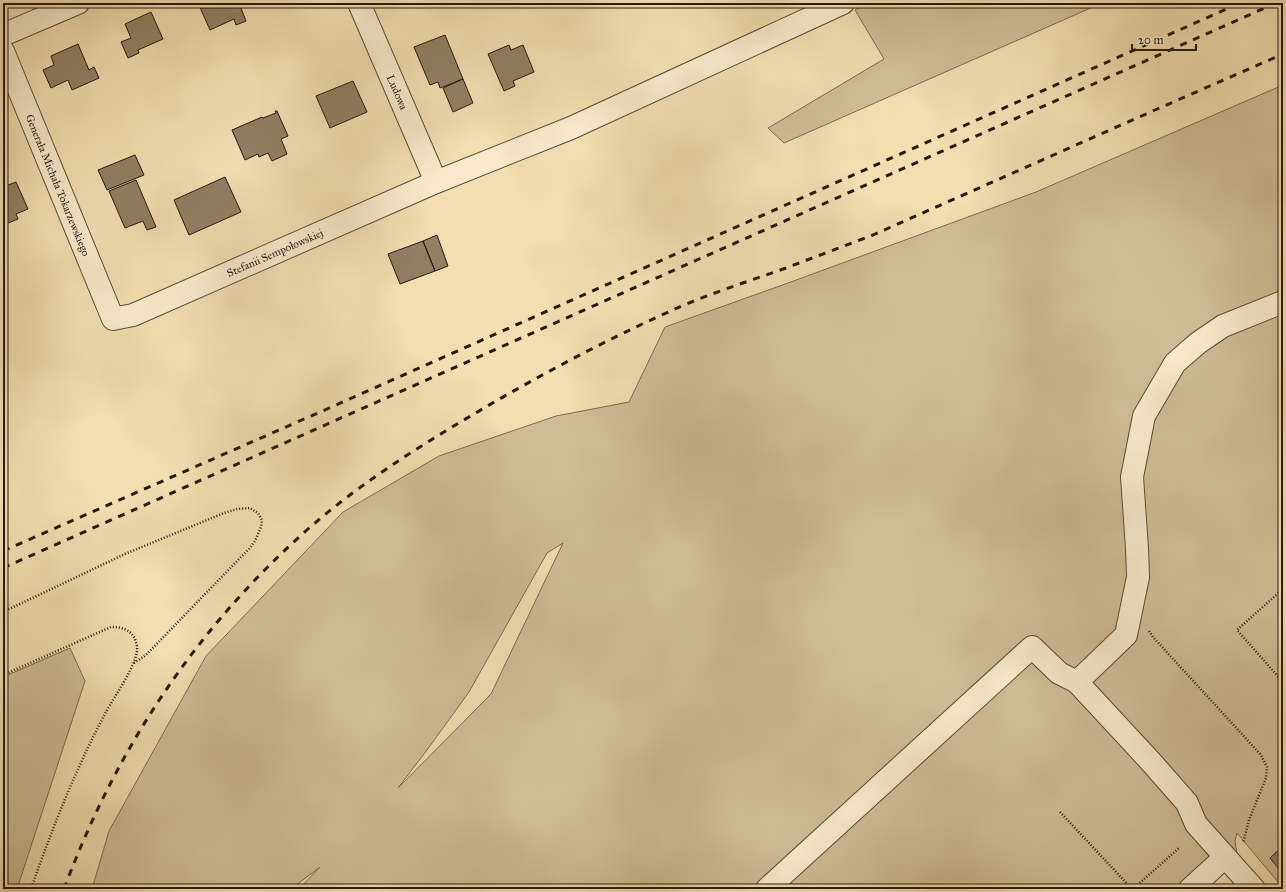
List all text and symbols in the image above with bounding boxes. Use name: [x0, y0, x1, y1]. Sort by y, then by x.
scale bar: [1132, 26, 1196, 52]
text: 20 m: [1138, 33, 1164, 47]
street label: Ludowa: [384, 73, 411, 112]
street label: Generała Michała Tokarzewskiego: [23, 112, 93, 258]
street label: Stefanii Sempołowskiej: [225, 226, 325, 280]

